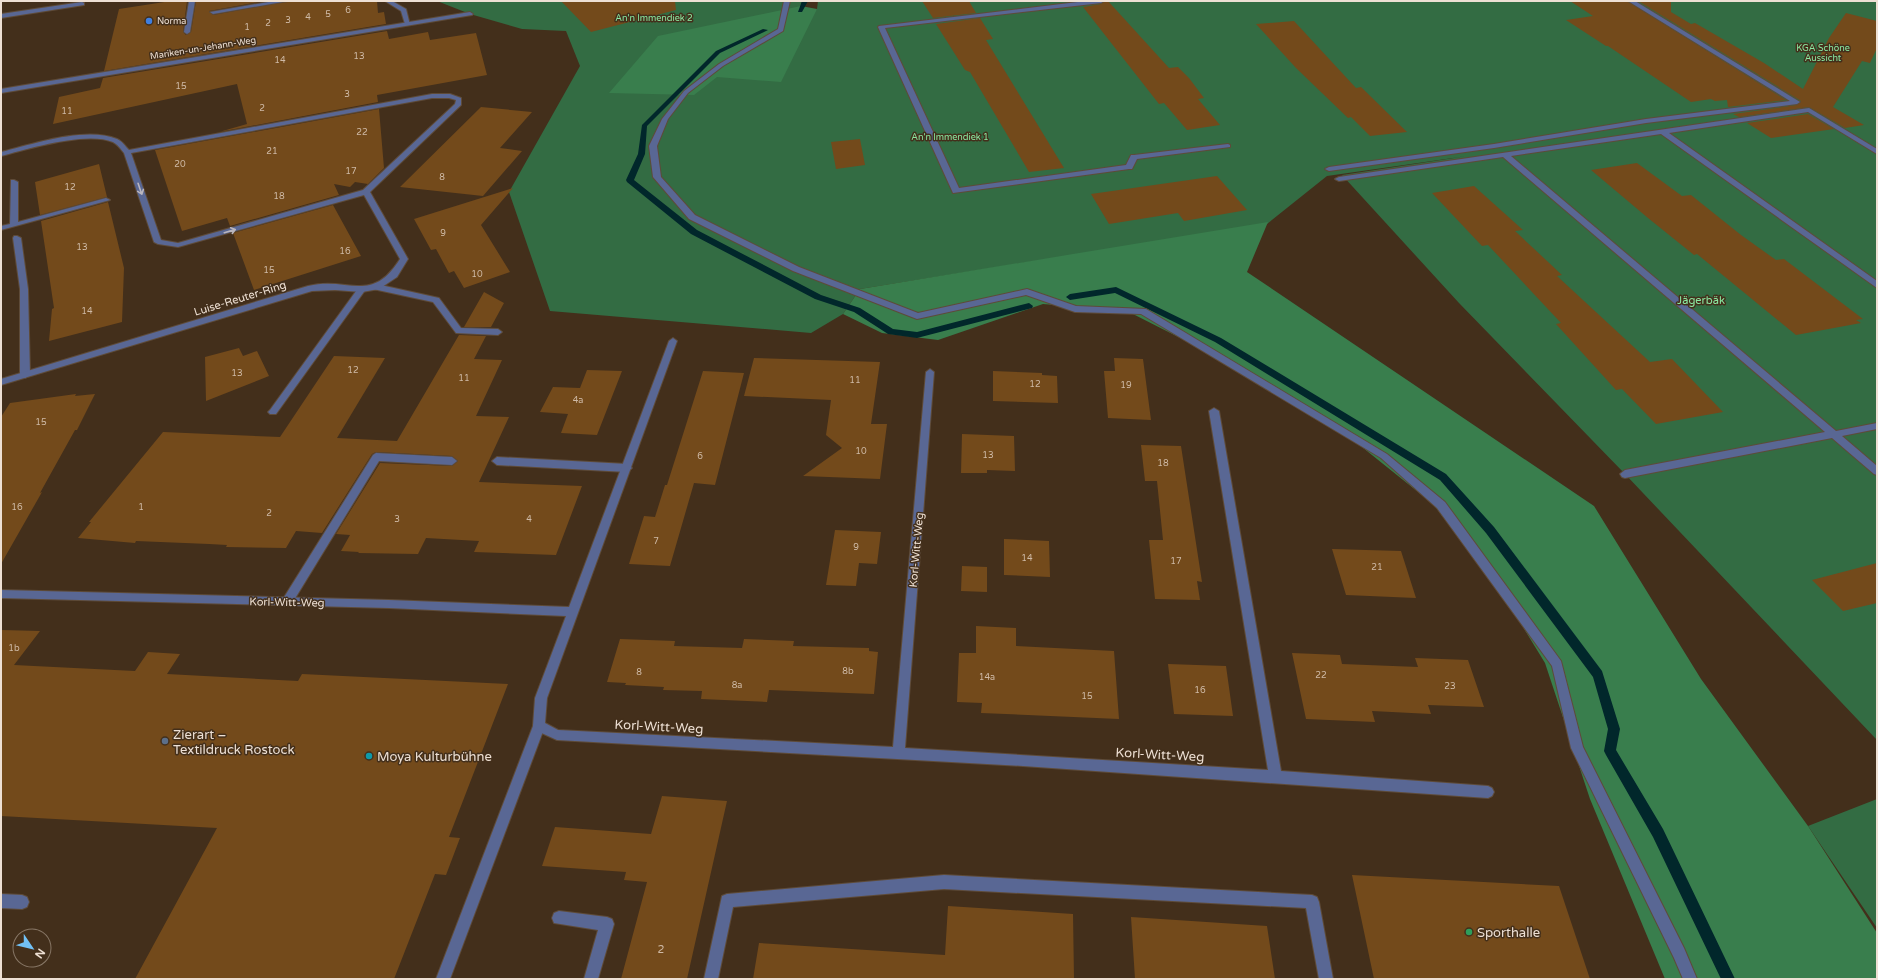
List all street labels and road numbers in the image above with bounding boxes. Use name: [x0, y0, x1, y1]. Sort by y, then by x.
street label: Mariken-un-Jehann-Weg: [149, 35, 257, 62]
street label: Luise-Reuter-Ring: [192, 278, 288, 319]
street label: Korl-Witt-Weg: [907, 512, 926, 588]
street label: Korl-Witt-Weg: [249, 595, 325, 610]
street label: Korl-Witt-Weg: [614, 717, 704, 737]
street label: Korl-Witt-Weg: [1115, 745, 1205, 765]

